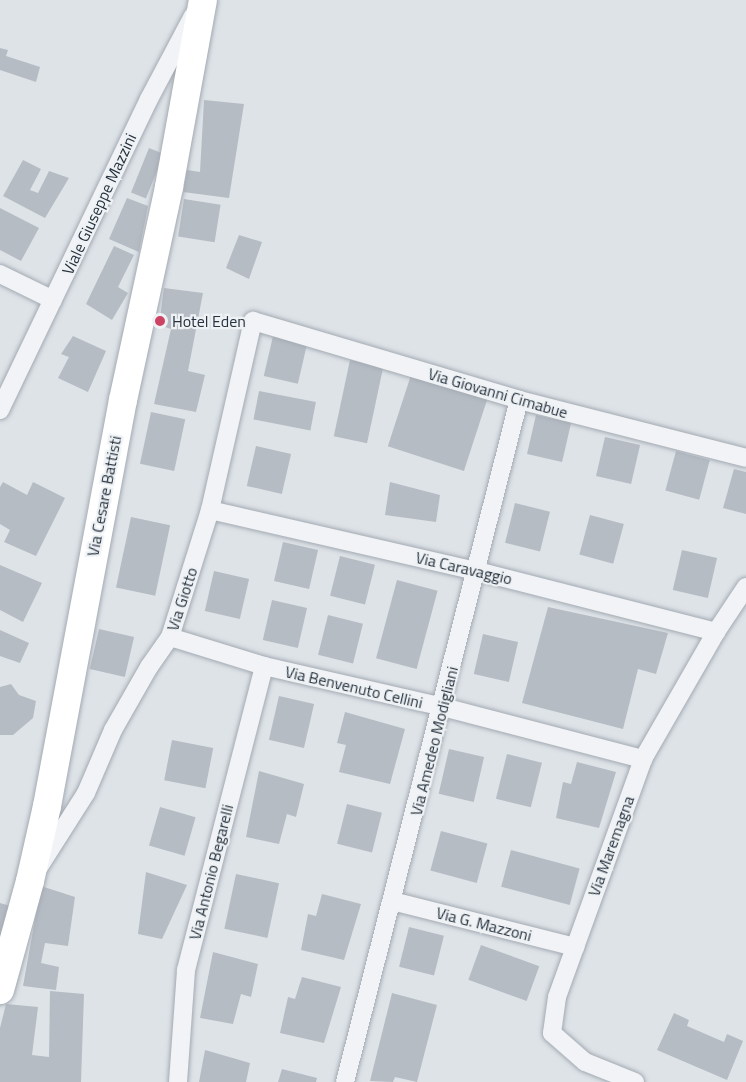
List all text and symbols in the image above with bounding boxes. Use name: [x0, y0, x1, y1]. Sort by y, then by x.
street label: Viale Giuseppe Mazzini: [58, 130, 140, 278]
place label: Hotel Eden: [172, 311, 246, 331]
marker: Hotel Eden: [153, 314, 167, 328]
street label: Via Giovanni Cimabue: [426, 364, 570, 422]
street label: Via Cesare Battisti: [83, 434, 125, 558]
street label: Via Caravaggio: [414, 548, 514, 588]
street label: Via Giotto: [163, 565, 201, 633]
street label: Via Benvenuto Cellini: [283, 662, 425, 712]
street label: Via Amedeo Modigliani: [406, 664, 462, 818]
street label: Via Maremagna: [584, 793, 638, 899]
street label: Via Antonio Begarelli: [185, 802, 237, 942]
street label: Via G. Mazzoni: [434, 903, 534, 945]

